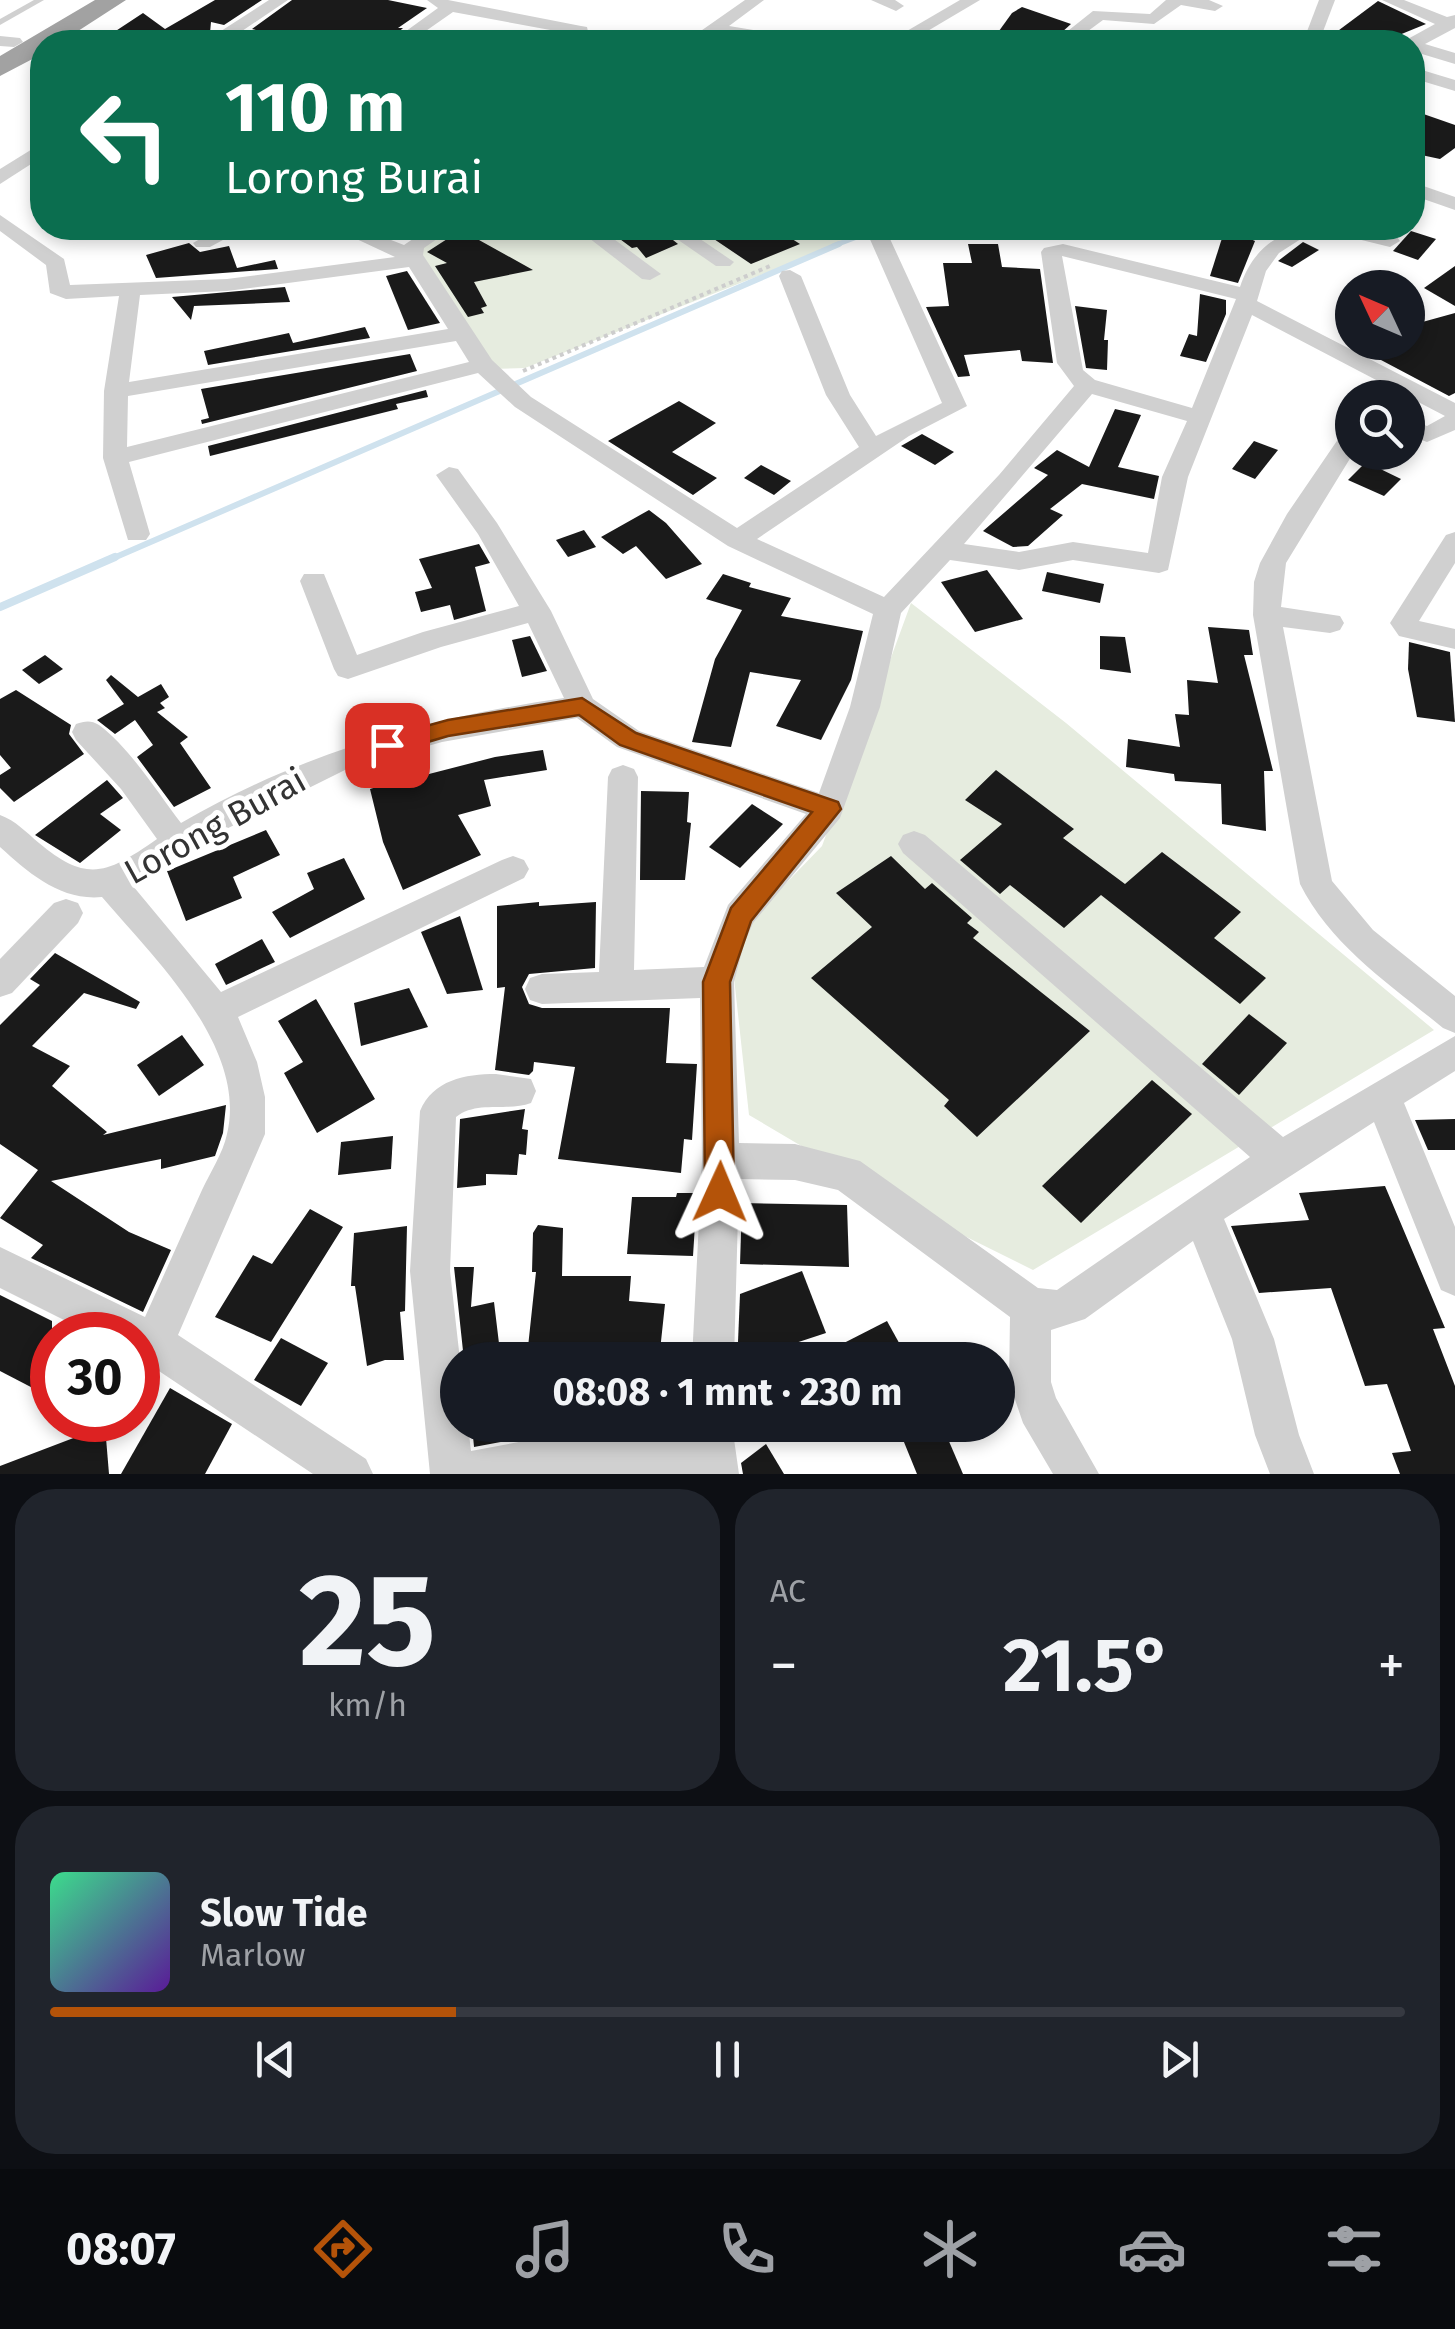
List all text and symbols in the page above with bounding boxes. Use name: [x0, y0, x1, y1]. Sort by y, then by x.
text: 110 m: [225, 66, 405, 150]
icon: left: [60, 70, 190, 200]
text: Lorong Burai: [225, 151, 483, 205]
north arrow: [1335, 270, 1425, 360]
map controls: [1335, 270, 1425, 470]
button: search: [1335, 380, 1425, 470]
pin: [345, 703, 430, 788]
icon: arrive: [360, 718, 415, 773]
street label: Lorong Burai: [117, 759, 313, 893]
position arrow: [668, 1140, 772, 1244]
speed limit sign: 30: [30, 1312, 160, 1442]
text: 08:08 · 1 mnt · 230 m: [553, 1369, 902, 1415]
text: 25: [299, 1543, 436, 1699]
text: AC: [770, 1572, 806, 1610]
text: 21.5°: [1003, 1621, 1172, 1711]
text: −: [770, 1633, 798, 1699]
text: +: [1378, 1633, 1405, 1699]
text: km/h: [328, 1686, 407, 1724]
text: Slow Tide: [200, 1890, 368, 1936]
text: Marlow: [200, 1936, 306, 1974]
icon: previous: [248, 2032, 303, 2087]
icon: pause: [700, 2032, 755, 2087]
icon: next: [1152, 2032, 1207, 2087]
icon: directions: [308, 2214, 378, 2284]
icon: music: [510, 2214, 580, 2284]
icon: phone: [712, 2214, 782, 2284]
icon: climate: [915, 2214, 985, 2284]
icon: car: [1117, 2214, 1187, 2284]
icon: filters: [1319, 2214, 1389, 2284]
text: 08:07: [66, 2222, 176, 2276]

